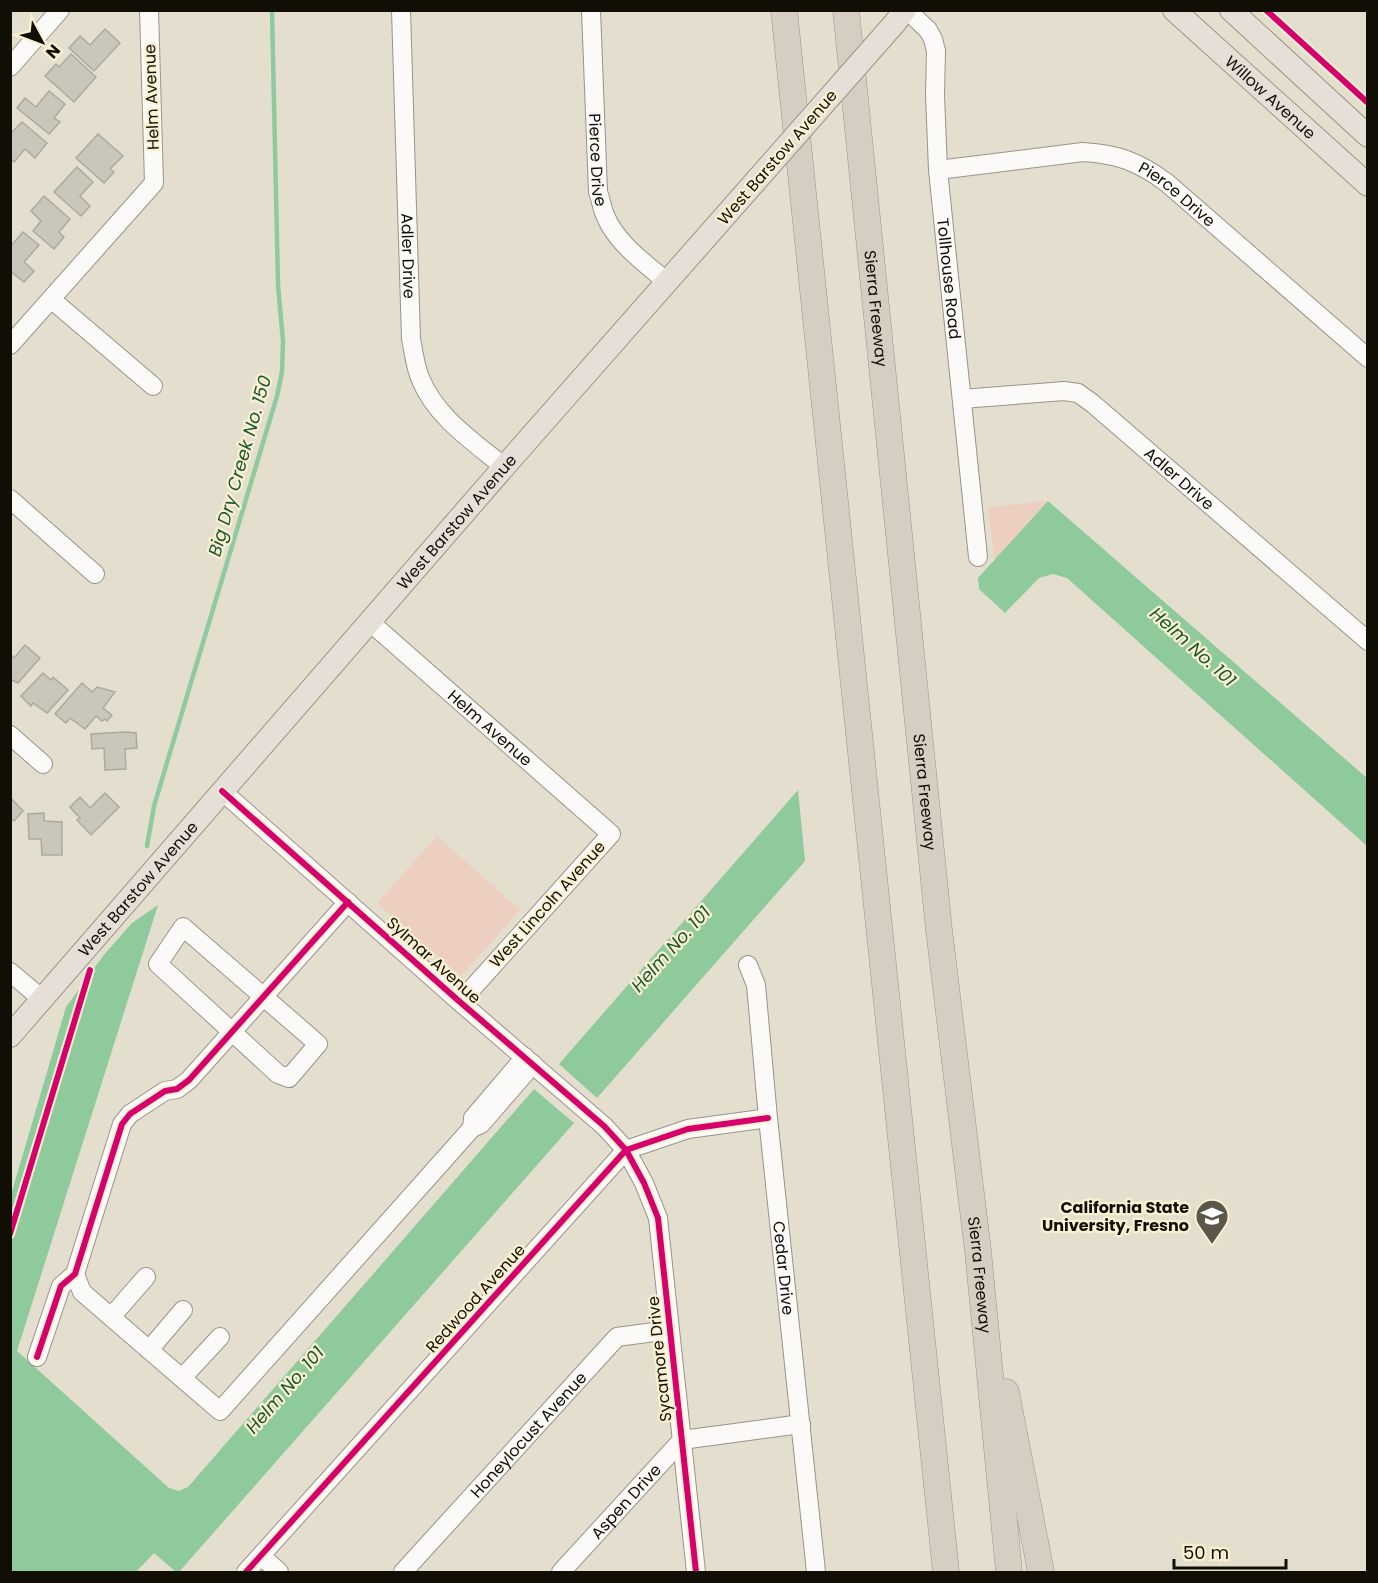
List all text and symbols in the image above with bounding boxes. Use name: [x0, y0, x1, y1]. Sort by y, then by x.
north arrow: [12, 12, 72, 72]
text: N: [40, 39, 66, 64]
street label: Helm Avenue: [138, 44, 165, 150]
street label: Willow Avenue: [1220, 50, 1321, 145]
street label: West Barstow Avenue: [712, 85, 843, 230]
street label: Pierce Drive: [583, 113, 613, 209]
street label: Pierce Drive: [1134, 156, 1221, 232]
street label: Adler Drive: [395, 213, 421, 299]
street label: Tollhouse Road: [931, 217, 966, 340]
street label: Sierra Freeway: [858, 249, 893, 368]
water label: Big Dry Creek No. 150: [202, 372, 277, 559]
street label: Adler Drive: [1139, 442, 1219, 515]
street label: West Barstow Avenue: [392, 449, 522, 595]
water label: Helm No. 101: [1145, 601, 1242, 692]
street label: Helm Avenue: [442, 684, 537, 772]
street label: Sierra Freeway: [907, 733, 942, 852]
street label: West Barstow Avenue: [73, 816, 204, 962]
street label: West Lincoln Avenue: [484, 836, 611, 973]
water label: Helm No. 101: [625, 900, 716, 997]
street label: Sylmar Avenue: [381, 912, 486, 1009]
place label: California State University, Fresno: [1042, 1196, 1189, 1237]
school or university icon: California State University, Fresno: [1194, 1198, 1230, 1245]
street label: Sierra Freeway: [962, 1215, 997, 1334]
street label: Cedar Drive: [767, 1220, 800, 1316]
street label: Redwood Avenue: [420, 1239, 531, 1358]
street label: Sycamore Drive: [641, 1295, 678, 1423]
water label: Helm No. 101: [240, 1341, 330, 1439]
street label: Honeylocust Avenue: [465, 1367, 592, 1503]
street label: Aspen Drive: [586, 1459, 667, 1544]
scale bar: [1174, 1532, 1286, 1570]
text: 50 m: [1183, 1540, 1229, 1565]

